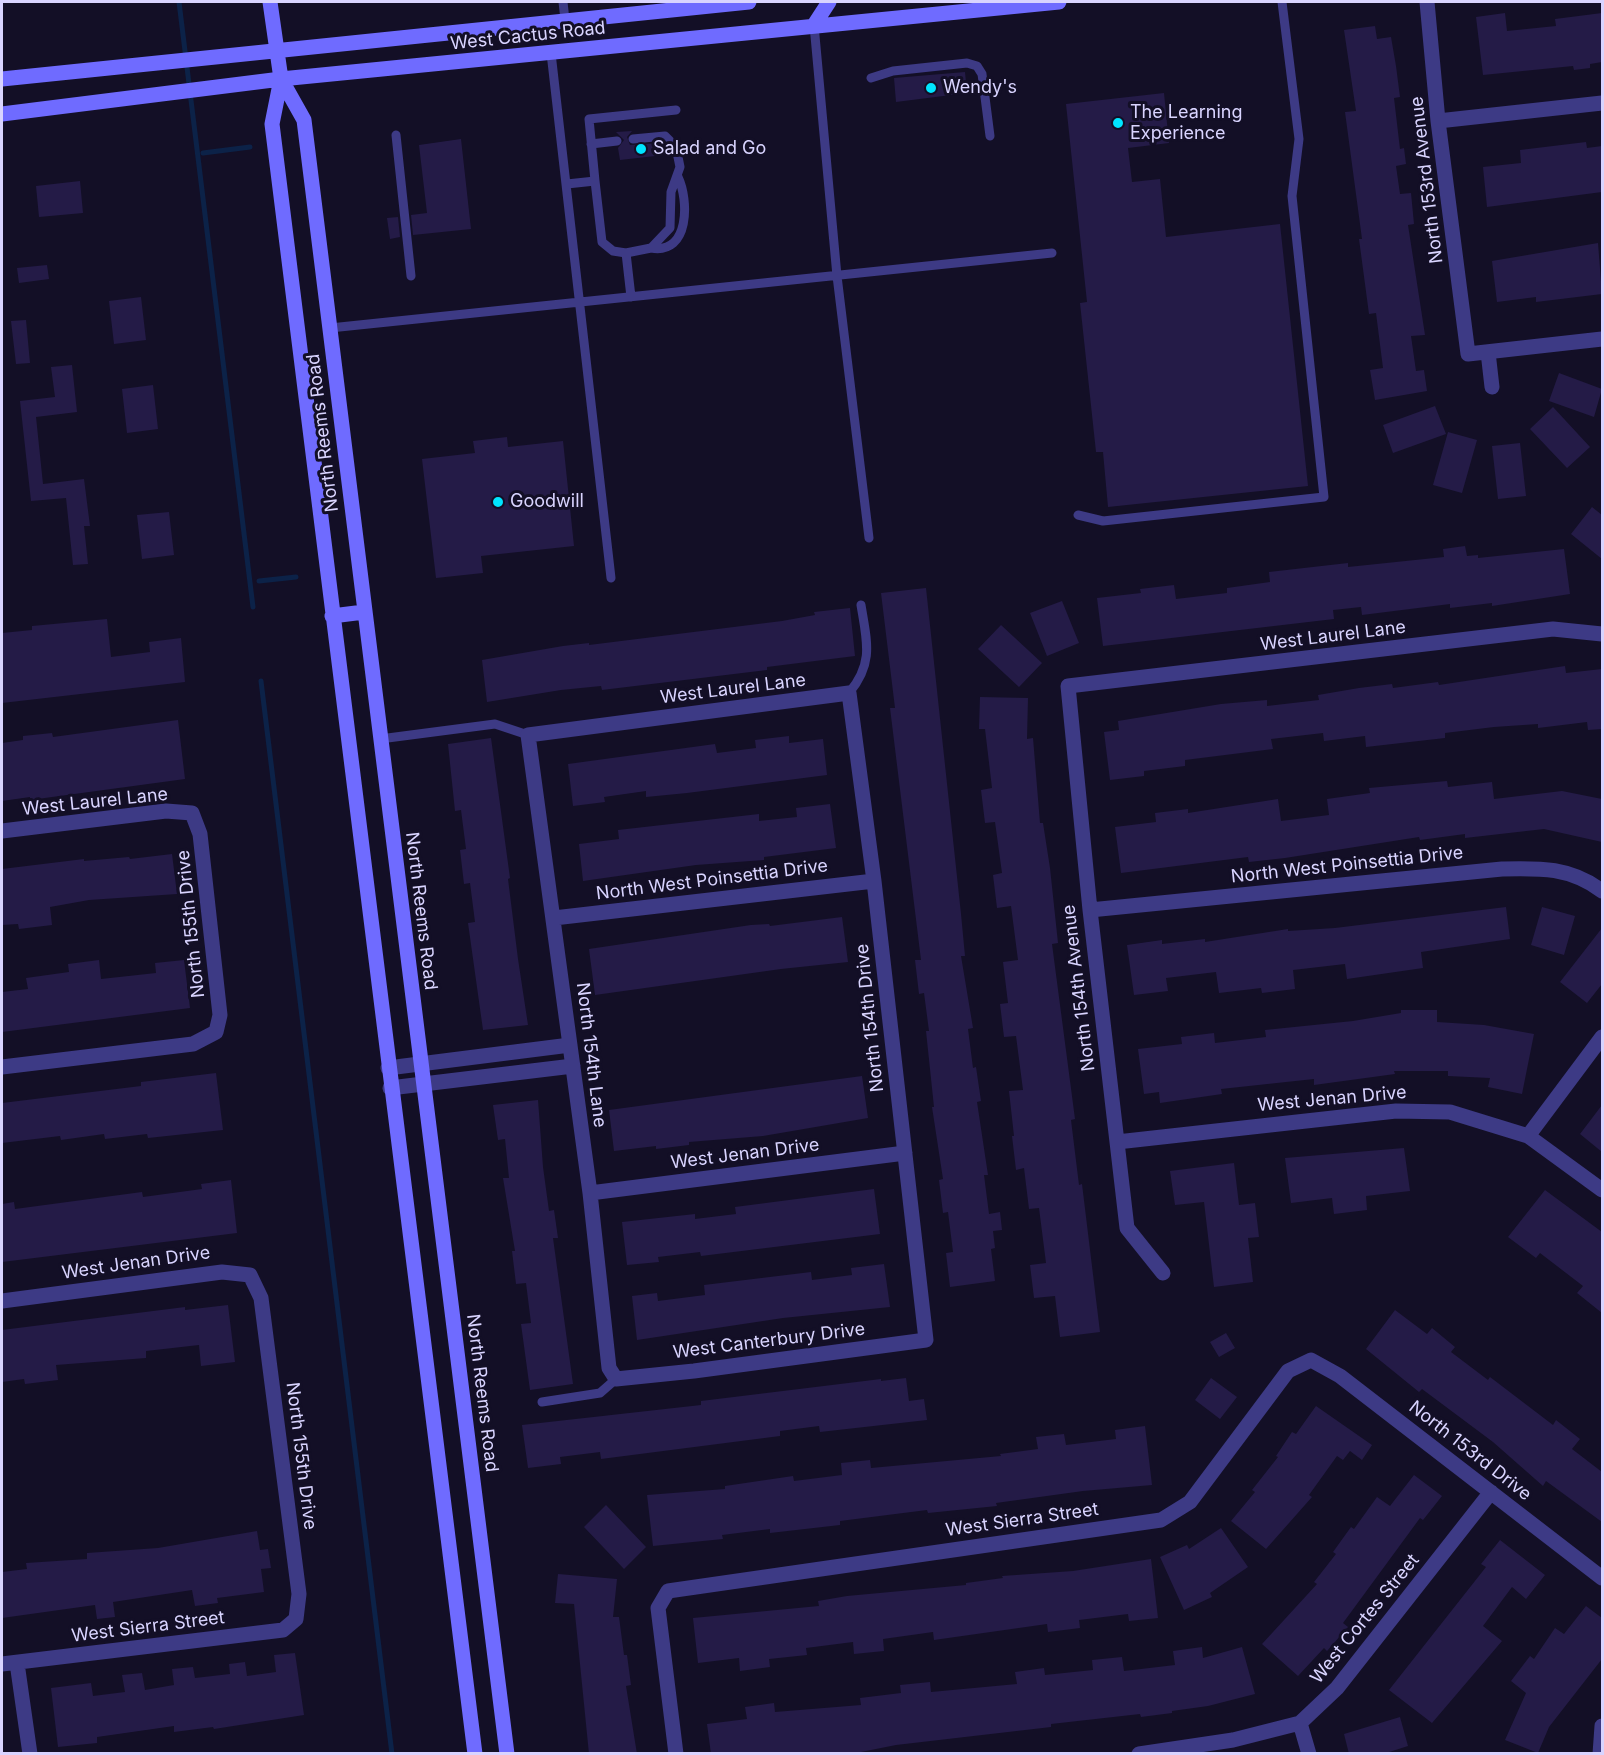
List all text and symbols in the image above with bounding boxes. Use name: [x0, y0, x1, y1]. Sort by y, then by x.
street label: West Cactus Road: [449, 17, 607, 55]
place label: Wendy's: [943, 77, 1017, 99]
marker: Wendy's: [924, 81, 938, 95]
street label: North 153rd Avenue: [1406, 95, 1448, 265]
place label: The Learning Experience: [1130, 102, 1242, 144]
marker: The Learning Experience: [1111, 116, 1125, 130]
place label: Salad and Go: [653, 138, 766, 160]
marker: Salad and Go: [634, 142, 648, 156]
street label: North Reems Road: [303, 353, 343, 513]
place label: Goodwill: [510, 491, 584, 513]
marker: Goodwill: [491, 495, 505, 509]
street label: West Laurel Lane: [1259, 616, 1407, 656]
street label: West Laurel Lane: [659, 669, 807, 709]
street label: West Laurel Lane: [21, 784, 169, 820]
street label: North Reems Road: [401, 831, 441, 991]
street label: North West Poinsettia Drive: [1230, 842, 1464, 888]
street label: North 155th Drive: [172, 849, 210, 999]
street label: North West Poinsettia Drive: [595, 855, 829, 905]
street label: North 154th Avenue: [1058, 903, 1100, 1073]
street label: North 154th Drive: [851, 943, 889, 1093]
street label: North 154th Lane: [571, 981, 611, 1129]
street label: West Jenan Drive: [1257, 1082, 1407, 1116]
street label: West Jenan Drive: [669, 1134, 821, 1174]
street label: West Jenan Drive: [60, 1242, 212, 1284]
street label: North Reems Road: [462, 1313, 502, 1473]
street label: West Canterbury Drive: [672, 1318, 866, 1364]
street label: North 155th Drive: [281, 1381, 321, 1531]
street label: North 153rd Drive: [1404, 1396, 1536, 1506]
street label: West Sierra Street: [944, 1499, 1100, 1541]
street label: West Cortes Street: [1306, 1550, 1424, 1688]
street label: West Sierra Street: [70, 1607, 226, 1647]

